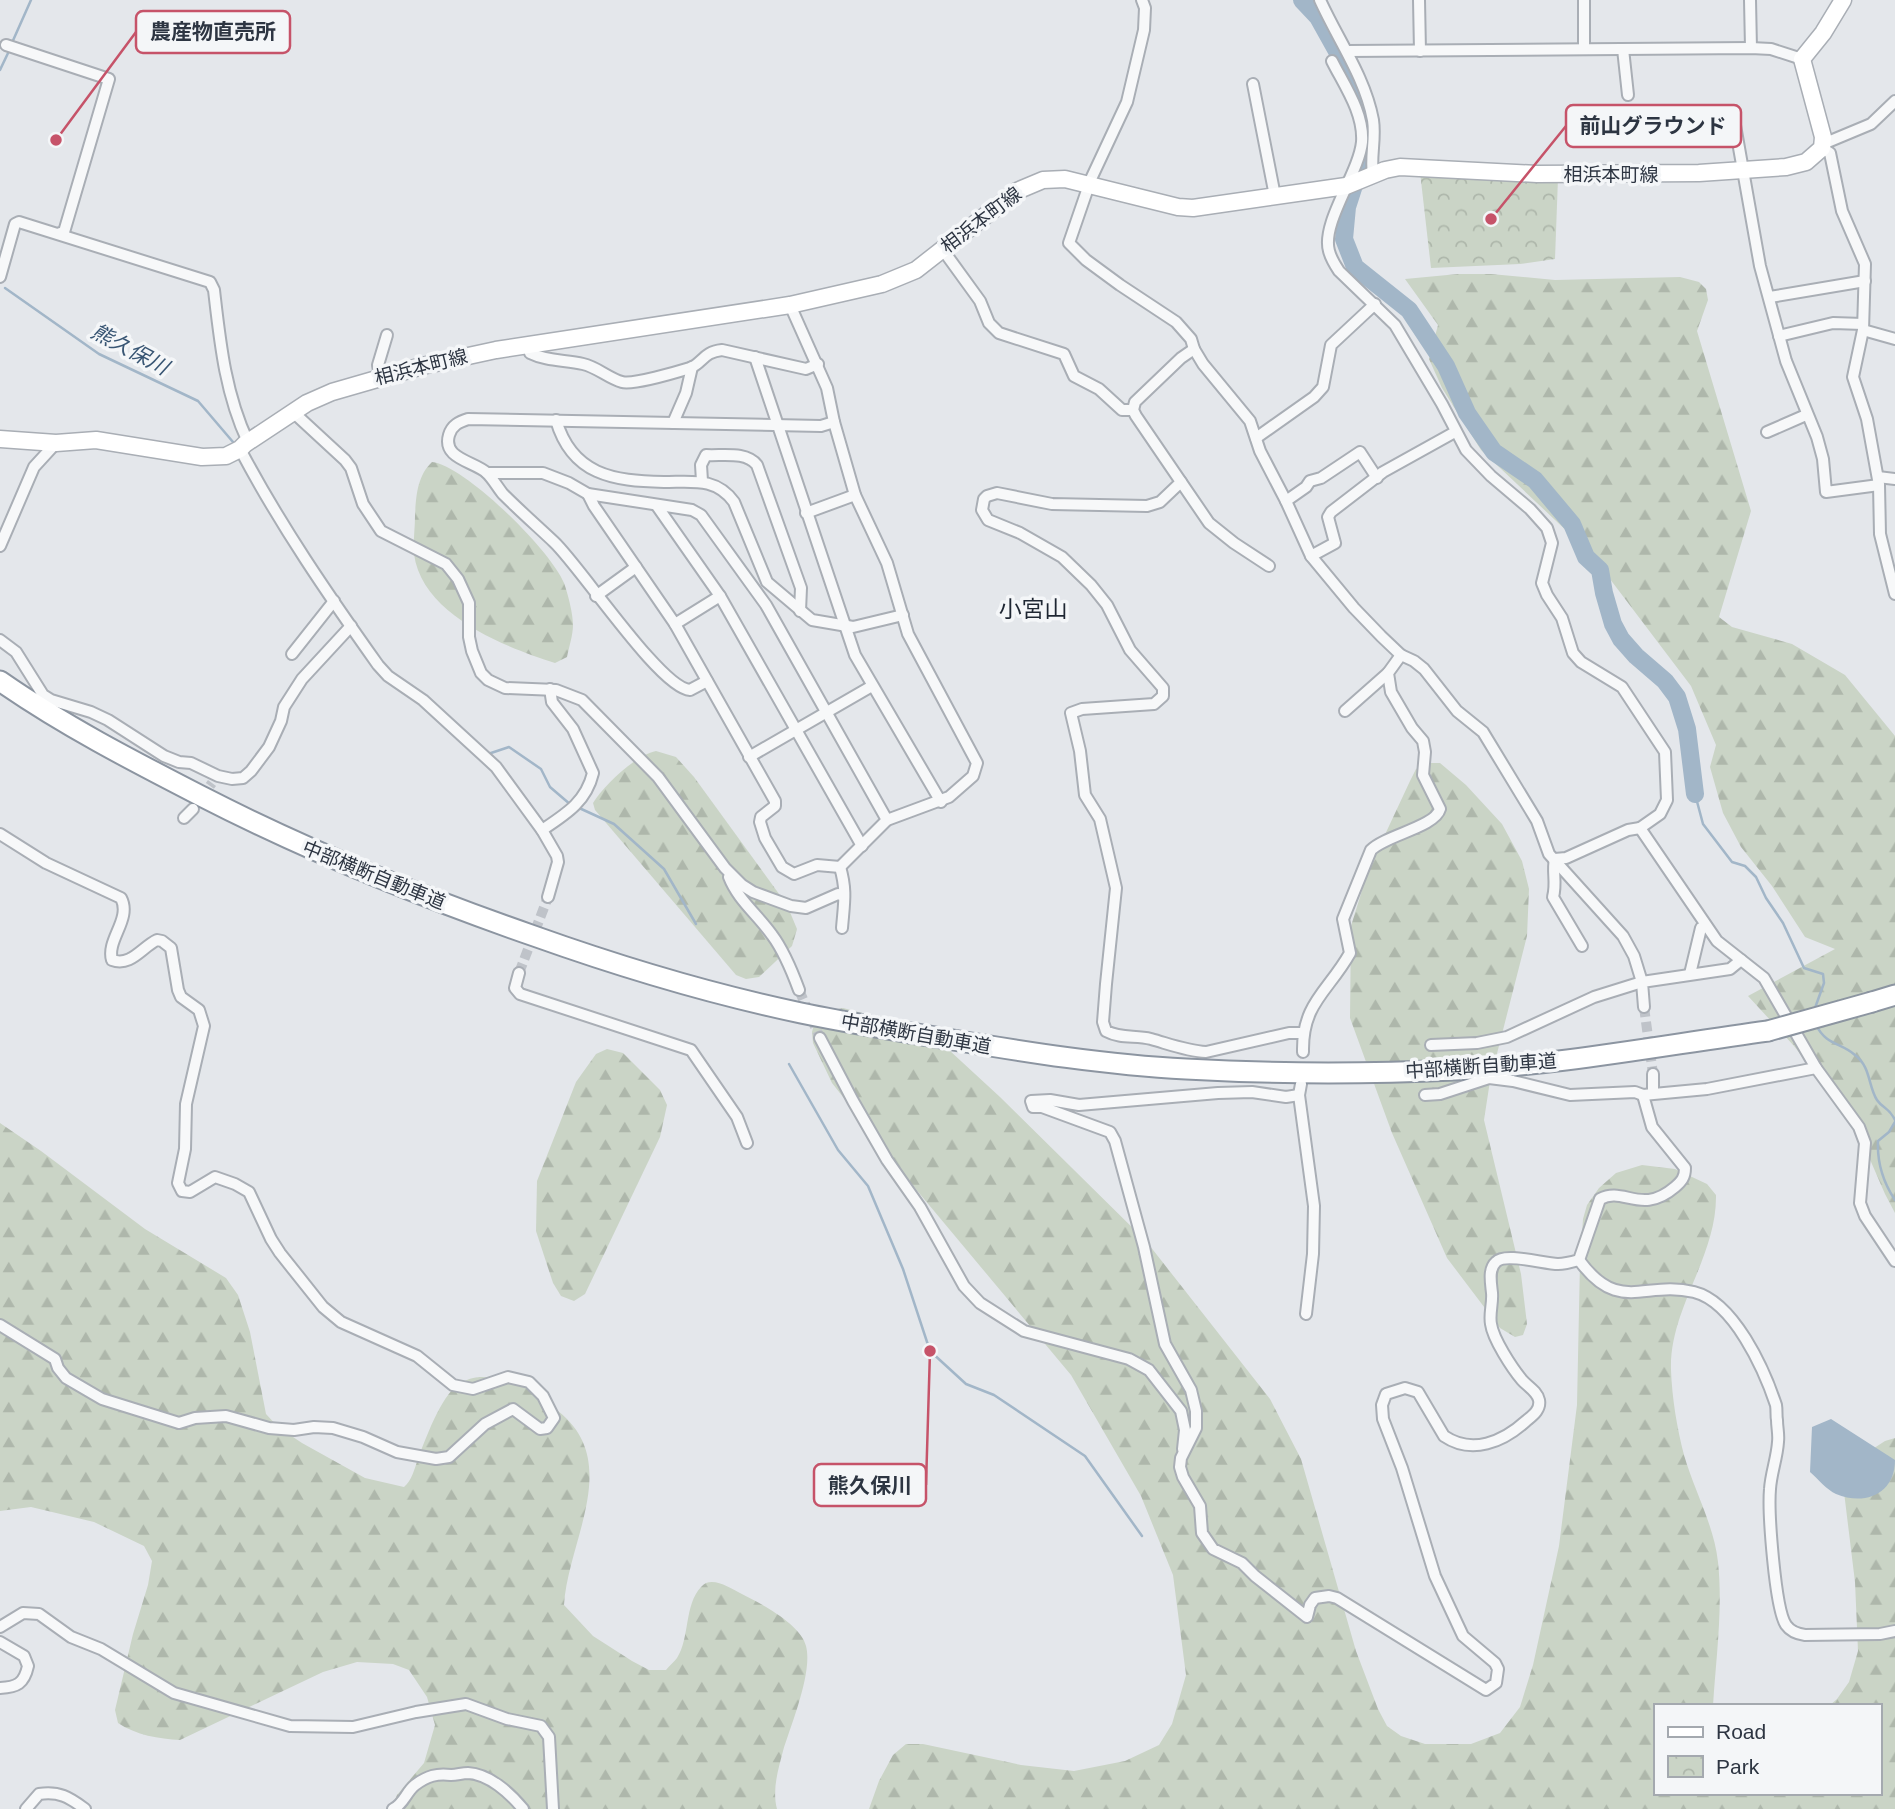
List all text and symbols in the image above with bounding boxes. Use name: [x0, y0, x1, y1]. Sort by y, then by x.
callout: 農産物直売所: [136, 11, 290, 53]
text: 農産物直売所: [150, 20, 276, 43]
callout: 前山グラウンド: [1566, 105, 1741, 147]
text: 前山グラウンド: [1580, 114, 1727, 137]
street label: 相浜本町線: [1563, 164, 1659, 185]
street label: 相浜本町線: [937, 183, 1025, 257]
water label: 熊久保川: [88, 319, 174, 380]
street label: 相浜本町線: [372, 345, 470, 389]
district label: 小宮山: [999, 596, 1068, 622]
street label: 中部横断自動車道: [300, 837, 448, 913]
street label: 中部横断自動車道: [839, 1010, 993, 1058]
street label: 中部横断自動車道: [1404, 1050, 1558, 1082]
callout: 熊久保川: [814, 1464, 926, 1506]
text: 熊久保川: [828, 1474, 912, 1497]
legend: [1654, 1704, 1881, 1795]
text: Road: [1716, 1720, 1766, 1743]
text: Park: [1716, 1755, 1760, 1778]

